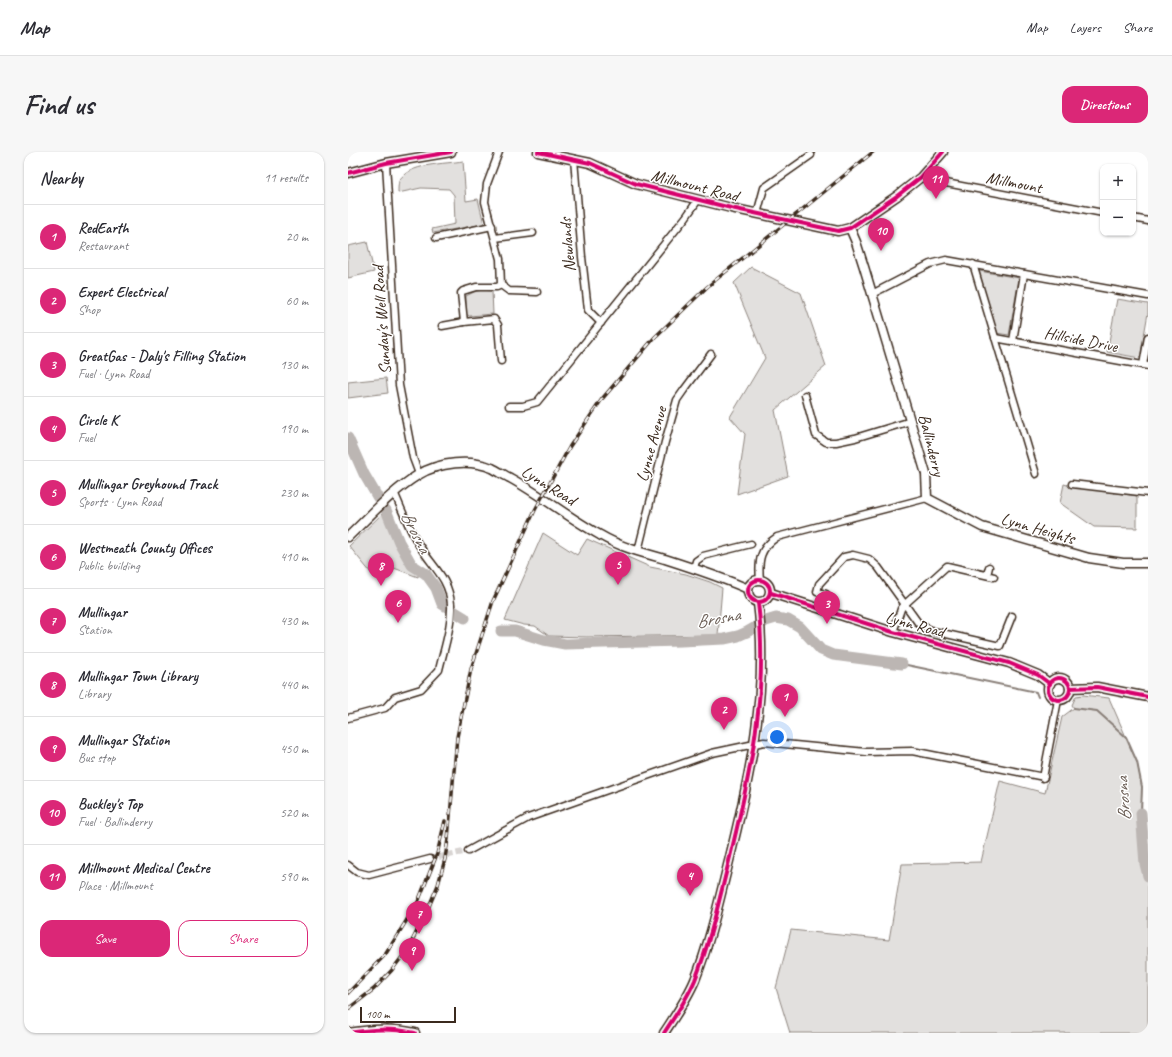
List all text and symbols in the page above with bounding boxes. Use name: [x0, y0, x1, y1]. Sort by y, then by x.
text: Map: [20, 16, 50, 40]
text: Map: [1026, 19, 1048, 36]
text: Layers: [1070, 19, 1101, 36]
text: Share: [1123, 19, 1152, 36]
button: Directions: [1062, 86, 1148, 123]
text: Find us: [24, 87, 94, 122]
map controls: [1100, 164, 1136, 236]
button: +: [1100, 164, 1136, 200]
street label: Millmount Road: [649, 165, 743, 207]
pin: 11: [923, 166, 949, 199]
street label: Millmount: [984, 167, 1046, 199]
text: Nearby: [40, 168, 83, 189]
text: 11 results: [264, 170, 308, 186]
button: −: [1100, 200, 1136, 236]
street label: Newlands: [555, 216, 580, 273]
pin: 10: [868, 218, 894, 251]
text: RedEarth: [78, 219, 129, 238]
text: 1: [50, 229, 56, 245]
text: 20 m: [286, 229, 308, 245]
text: Restaurant: [78, 238, 128, 254]
street label: Sunday's Well Road: [367, 263, 396, 375]
text: Expert Electrical: [78, 283, 166, 302]
text: 2: [50, 293, 56, 309]
text: 60 m: [286, 293, 308, 309]
text: Shop: [78, 302, 100, 318]
street label: Hillside Drive: [1042, 322, 1121, 357]
text: GreatGas - Daly's Filling Station: [78, 347, 245, 366]
text: 3: [50, 357, 56, 373]
text: 130 m: [280, 357, 308, 373]
text: Fuel · Lynn Road: [78, 366, 150, 382]
street label: Lynne Avenue: [631, 403, 672, 484]
text: Circle K: [78, 411, 118, 430]
street label: Ballinderry: [914, 412, 950, 479]
text: 4: [50, 421, 56, 437]
text: 190 m: [280, 421, 308, 437]
text: Fuel: [78, 430, 95, 446]
street label: Lynn Road: [518, 461, 582, 511]
text: Mullingar Greyhound Track: [78, 475, 217, 494]
text: 5: [50, 485, 56, 501]
text: 230 m: [280, 485, 308, 501]
text: Sports · Lynn Road: [78, 494, 162, 510]
water label: Brosna: [396, 508, 437, 558]
street label: Lynn Heights: [999, 508, 1079, 550]
text: Westmeath County Offices: [78, 539, 212, 558]
text: 6: [50, 549, 56, 565]
text: 410 m: [280, 549, 308, 565]
pin: 5: [605, 552, 631, 585]
pin: 8: [368, 553, 394, 586]
text: Public building: [78, 558, 140, 574]
pin: 6: [385, 590, 411, 623]
pin: 3: [814, 591, 840, 624]
text: Mullingar: [78, 603, 127, 622]
water label: Brosna: [695, 603, 743, 633]
street label: Lynn Road: [883, 607, 949, 643]
text: 7: [50, 613, 56, 629]
text: 430 m: [280, 613, 308, 629]
text: Station: [78, 622, 112, 638]
text: Mullingar Town Library: [78, 667, 198, 686]
text: 8: [50, 677, 56, 693]
text: 440 m: [280, 677, 308, 693]
pin: 1: [772, 684, 798, 717]
text: Library: [78, 686, 111, 702]
pin: 2: [711, 697, 737, 730]
your location: [767, 727, 787, 747]
text: Mullingar Station: [78, 731, 170, 750]
text: 9: [50, 741, 56, 757]
text: 450 m: [280, 741, 308, 757]
text: Bus stop: [78, 750, 115, 766]
water label: Brosna: [1110, 775, 1135, 822]
text: Buckley's Top: [78, 795, 143, 814]
text: 10: [47, 805, 59, 821]
text: 520 m: [280, 805, 308, 821]
text: Fuel · Ballinderry: [78, 814, 152, 830]
text: Millmount Medical Centre: [78, 859, 210, 878]
pin: 4: [677, 863, 703, 896]
text: 11: [47, 869, 59, 885]
text: 590 m: [280, 869, 308, 885]
text: Place · Millmount: [78, 878, 153, 894]
pin: 7: [406, 901, 432, 934]
button: Save: [40, 920, 170, 957]
button: Share: [178, 920, 308, 957]
pin: 9: [399, 938, 425, 971]
scale bar: [360, 1005, 456, 1024]
text: 100 m: [366, 1007, 390, 1021]

